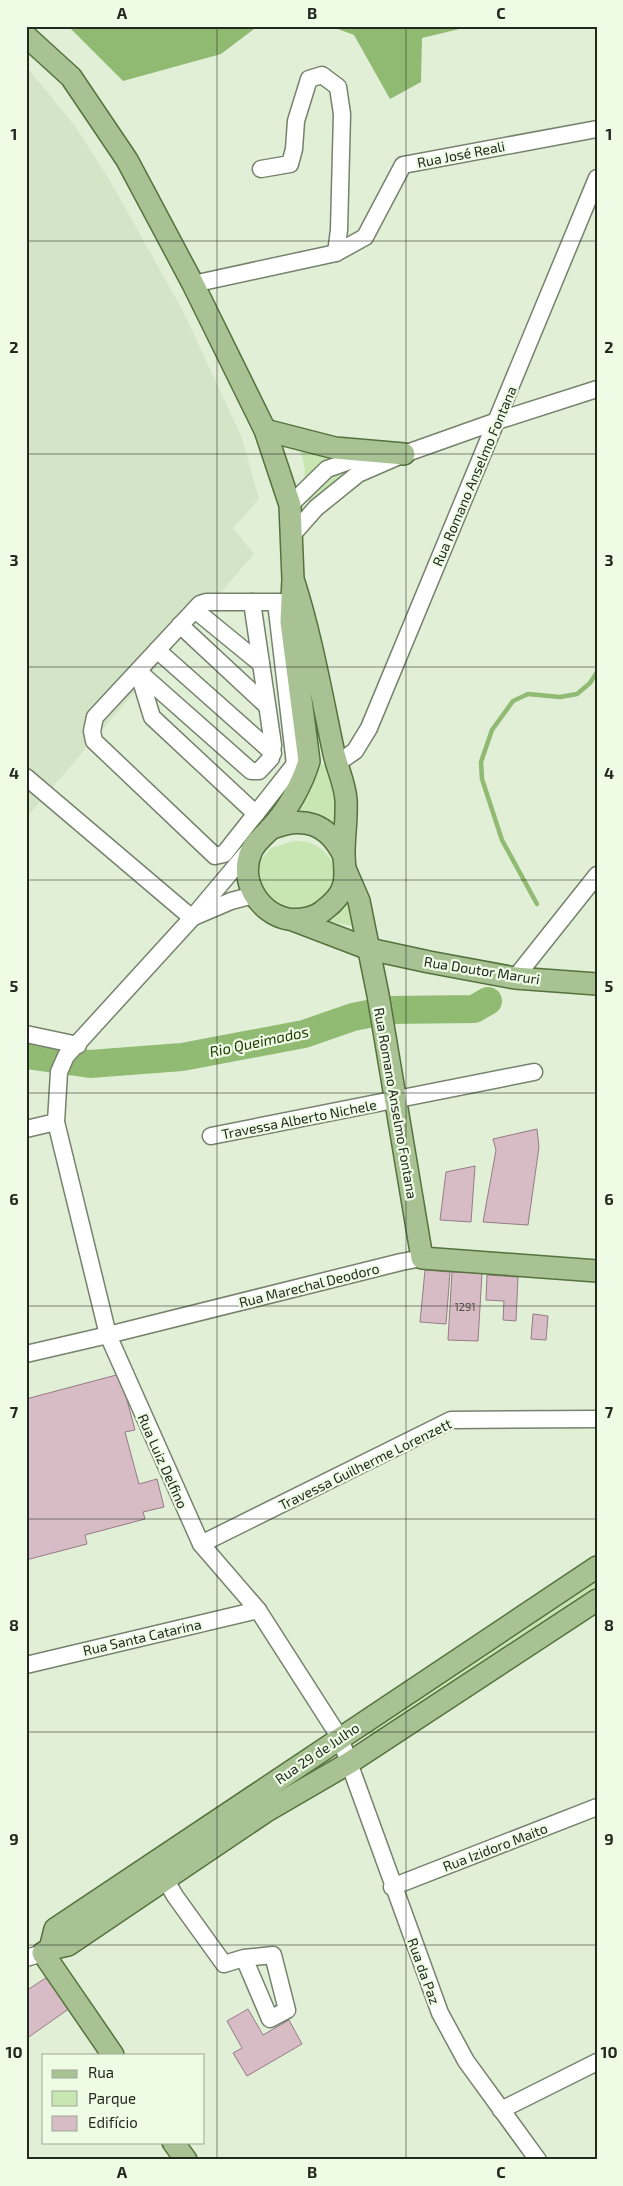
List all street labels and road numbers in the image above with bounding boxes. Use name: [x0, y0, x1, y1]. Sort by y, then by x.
street label: Rua José Reali: [416, 137, 506, 171]
street label: Rua Romano Anselmo Fontana: [428, 383, 520, 569]
street label: Rua Doutor Maruri: [423, 952, 541, 988]
street label: Rua Romano Anselmo Fontana: [371, 1006, 421, 1200]
street label: Travessa Alberto Nichele: [220, 1096, 378, 1142]
street label: Rua Marechal Deodoro: [237, 1259, 381, 1311]
street label: Rua Luiz Delfino: [135, 1411, 191, 1511]
street label: Travessa Guilherme Lorenzett: [276, 1415, 454, 1513]
street label: Rua Santa Catarina: [81, 1615, 203, 1659]
street label: Rua 29 de Julho: [272, 1719, 362, 1787]
street label: Rua Izidoro Maito: [440, 1819, 550, 1875]
street label: Rua da Paz: [404, 1936, 444, 2006]

